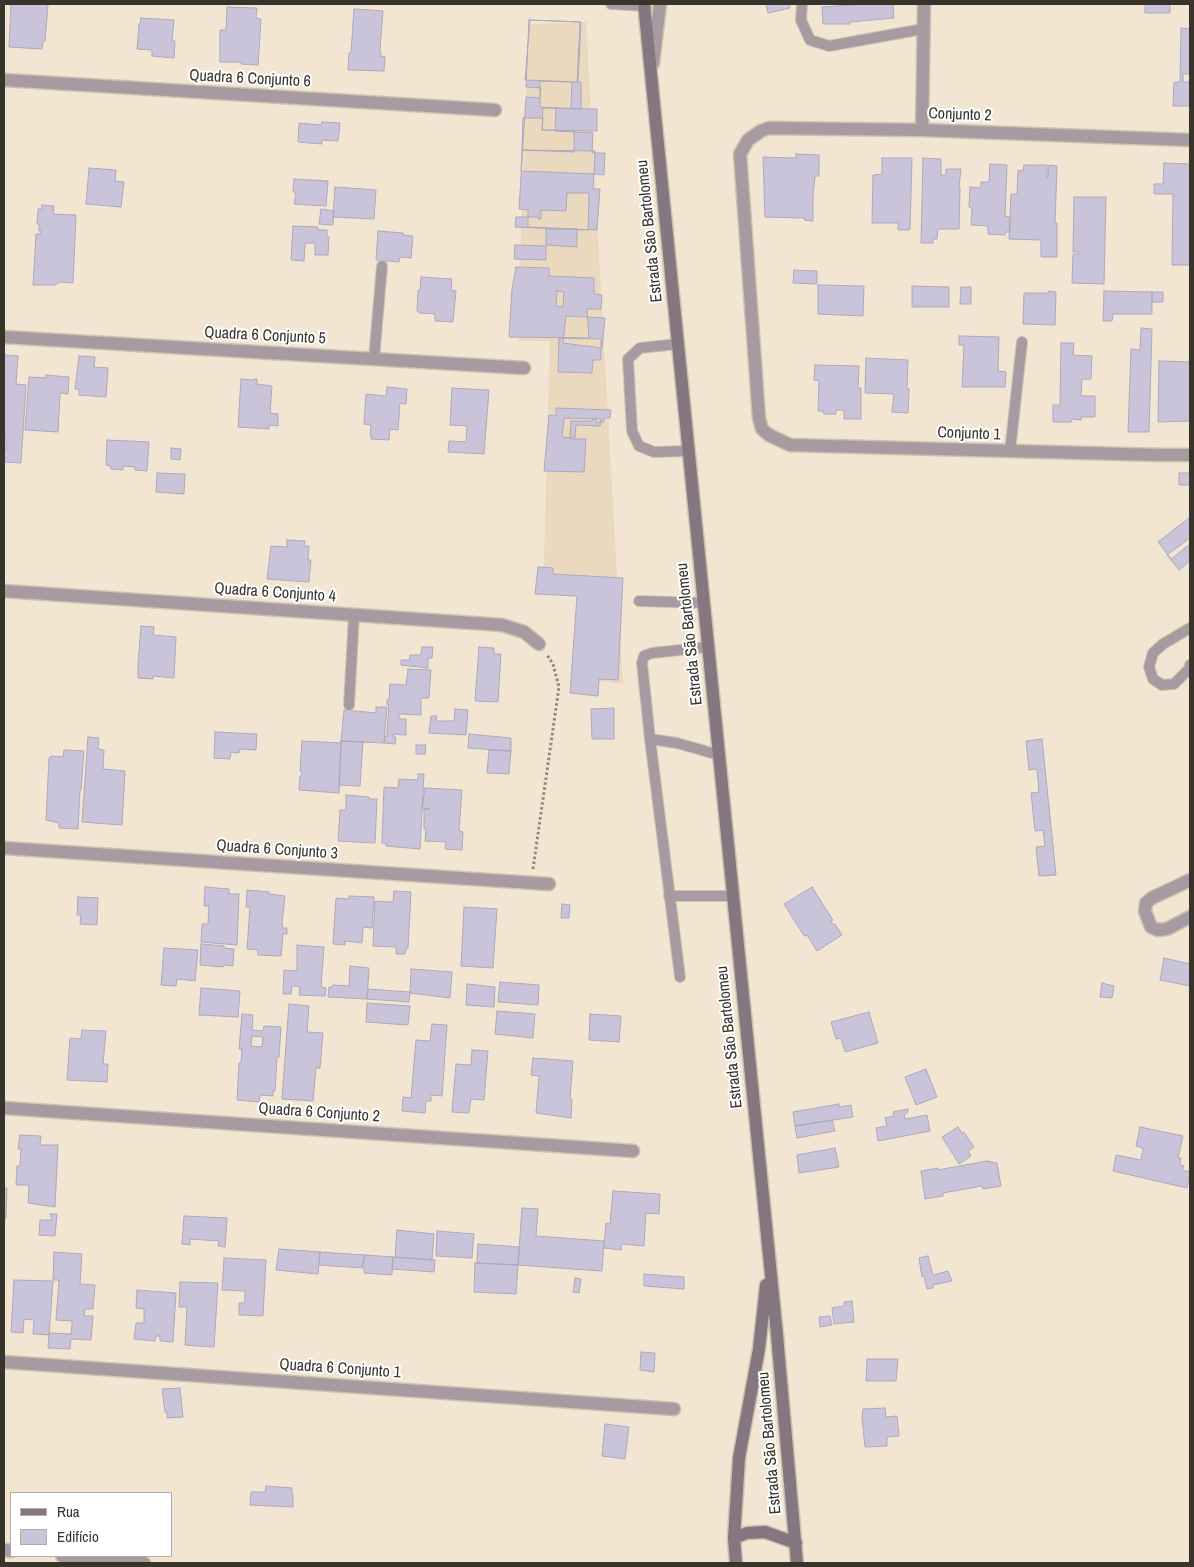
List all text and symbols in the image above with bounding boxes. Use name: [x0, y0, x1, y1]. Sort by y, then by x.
street label: Quadra 6 Conjunto 6: [189, 66, 311, 92]
street label: Conjunto 2: [928, 104, 992, 126]
street label: Estrada São Bartolomeu: [633, 159, 667, 303]
street label: Quadra 6 Conjunto 5: [204, 323, 326, 349]
street label: Conjunto 1: [937, 423, 1001, 445]
street label: Estrada São Bartolomeu: [673, 562, 707, 706]
street label: Quadra 6 Conjunto 4: [214, 579, 336, 607]
street label: Quadra 6 Conjunto 3: [216, 836, 338, 864]
street label: Estrada São Bartolomeu: [713, 965, 747, 1109]
street label: Quadra 6 Conjunto 2: [258, 1099, 380, 1127]
street label: Quadra 6 Conjunto 1: [279, 1355, 401, 1383]
street label: Estrada São Bartolomeu: [754, 1371, 786, 1515]
legend: [10, 1492, 172, 1557]
text: Rua: [57, 1501, 80, 1522]
text: Edifício: [57, 1526, 99, 1547]

